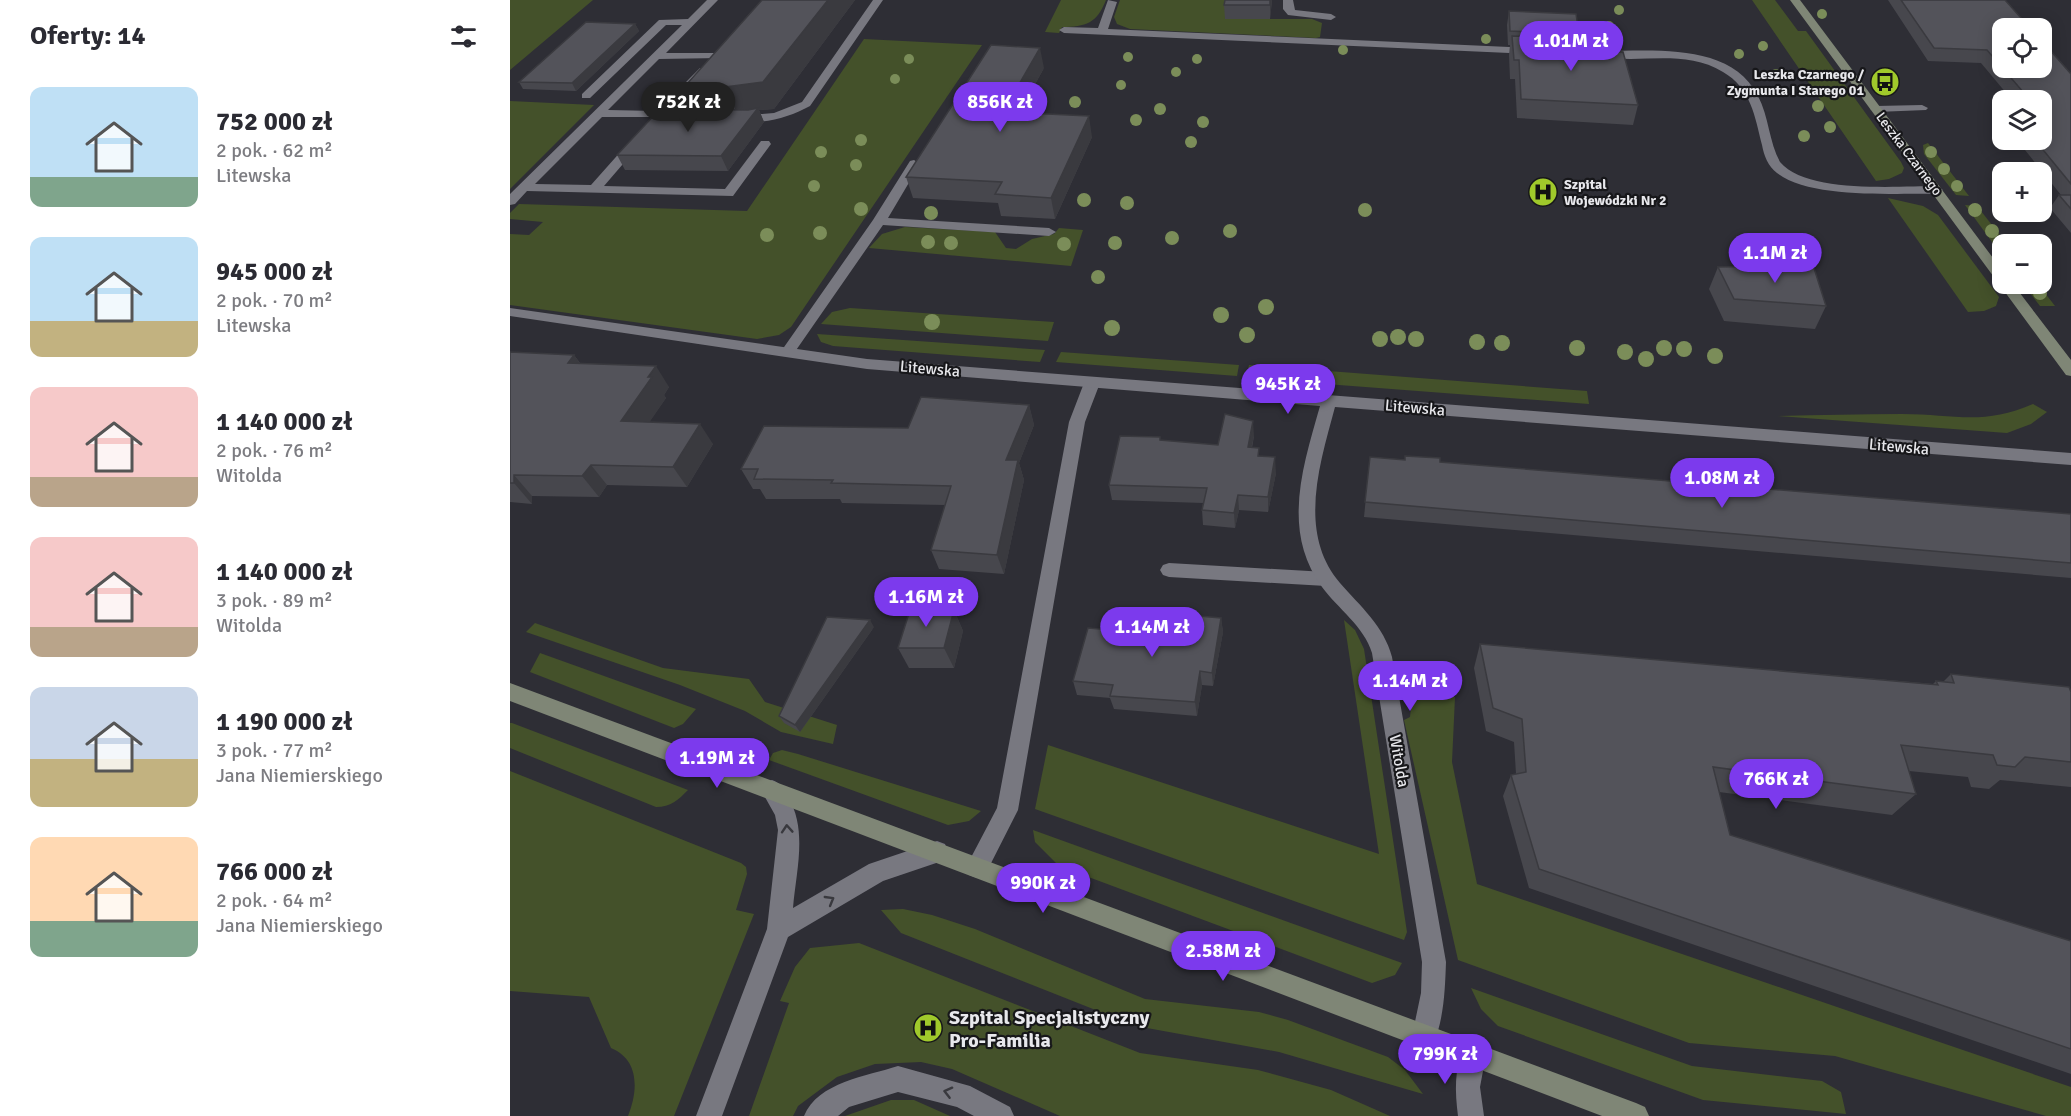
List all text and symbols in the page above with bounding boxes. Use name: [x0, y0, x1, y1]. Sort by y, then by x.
map controls: [1992, 18, 2052, 294]
button: locate: [1992, 18, 2052, 78]
text: Oferty: 14: [30, 20, 145, 52]
icon: filters: [447, 20, 480, 53]
pin: 1.01M zł: [1509, 21, 1633, 72]
text: 1.01M zł: [1533, 28, 1609, 53]
place label: Leszka Czarnego / Zygmunta I Starego 01: [1727, 66, 1865, 99]
bus stop icon: Leszka Czarnego / Zygmunta I Starego 01: [1869, 66, 1901, 98]
pin: 752K zł: [633, 82, 743, 133]
pin: 856K zł: [945, 82, 1055, 133]
text: 752K zł: [655, 89, 721, 114]
text: 856K zł: [967, 89, 1033, 114]
button: layers: [1992, 90, 2052, 150]
text: 752 000 zł: [216, 106, 333, 138]
street label: Leszka Czarnego: [1872, 109, 1946, 199]
icon: home: [78, 111, 150, 183]
text: 2 pok. · 62 m²: [216, 138, 333, 163]
button: +: [1992, 162, 2052, 222]
text: Litewska: [216, 163, 291, 188]
hospital icon: Szpital Wojewódzki Nr 2: [1527, 176, 1559, 208]
place label: Szpital Wojewódzki Nr 2: [1564, 176, 1667, 209]
pin: 1.1M zł: [1720, 233, 1830, 284]
button: −: [1992, 234, 2052, 294]
text: 1.1M zł: [1743, 240, 1807, 265]
text: 945 000 zł: [216, 256, 333, 288]
icon: home: [78, 261, 150, 333]
text: 2 pok. · 70 m²: [216, 288, 333, 313]
text: Litewska: [216, 313, 291, 338]
street label: Litewska: [899, 356, 961, 382]
pin: 945K zł: [1233, 364, 1343, 415]
text: 945K zł: [1255, 371, 1321, 396]
street label: Litewska: [1384, 395, 1446, 421]
text: 1 140 000 zł: [216, 406, 353, 438]
icon: home: [78, 411, 150, 483]
street label: Litewska: [1868, 434, 1930, 460]
text: 2 pok. · 76 m²: [216, 438, 333, 463]
pin: 1.08M zł: [1660, 458, 1784, 509]
text: Witolda: [216, 463, 282, 488]
text: 1.08M zł: [1684, 465, 1760, 490]
text: 1 140 000 zł: [216, 556, 353, 588]
icon: home: [78, 561, 150, 633]
pin: 1.16M zł: [864, 577, 988, 628]
text: 1.16M zł: [888, 584, 964, 609]
text: 3 pok. · 89 m²: [216, 588, 333, 613]
pin: 1.14M zł: [1090, 607, 1214, 658]
text: Witolda: [216, 613, 282, 638]
text: 1.14M zł: [1114, 614, 1190, 639]
pin: 1.14M zł: [1348, 661, 1472, 712]
text: 1.14M zł: [1372, 668, 1448, 693]
text: 1 190 000 zł: [216, 706, 353, 738]
icon: home: [78, 711, 150, 783]
street label: Witolda: [1385, 733, 1413, 789]
text: 3 pok. · 77 m²: [216, 738, 333, 763]
pin: 1.19M zł: [655, 738, 779, 789]
text: 1.19M zł: [679, 745, 755, 770]
pin: 766K zł: [1721, 759, 1831, 810]
text: Jana Niemierskiego: [216, 763, 383, 788]
text: 766K zł: [1743, 766, 1809, 791]
one-way arrow: [781, 825, 794, 834]
text: 766 000 zł: [216, 856, 333, 888]
icon: home: [78, 861, 150, 933]
pin: 990K zł: [988, 863, 1098, 914]
text: 990K zł: [1010, 870, 1076, 895]
text: 2 pok. · 64 m²: [216, 888, 333, 913]
one-way arrow: [824, 895, 834, 907]
text: Jana Niemierskiego: [216, 913, 383, 938]
pin: 2.58M zł: [1161, 931, 1285, 982]
text: 2.58M zł: [1185, 938, 1261, 963]
place label: Szpital Specjalistyczny Pro-Familia: [949, 1005, 1149, 1053]
hospital icon: Szpital Specjalistyczny Pro-Familia: [912, 1012, 944, 1044]
pin: 799K zł: [1390, 1034, 1500, 1085]
text: 799K zł: [1412, 1041, 1478, 1066]
one-way arrow: [943, 1086, 953, 1099]

